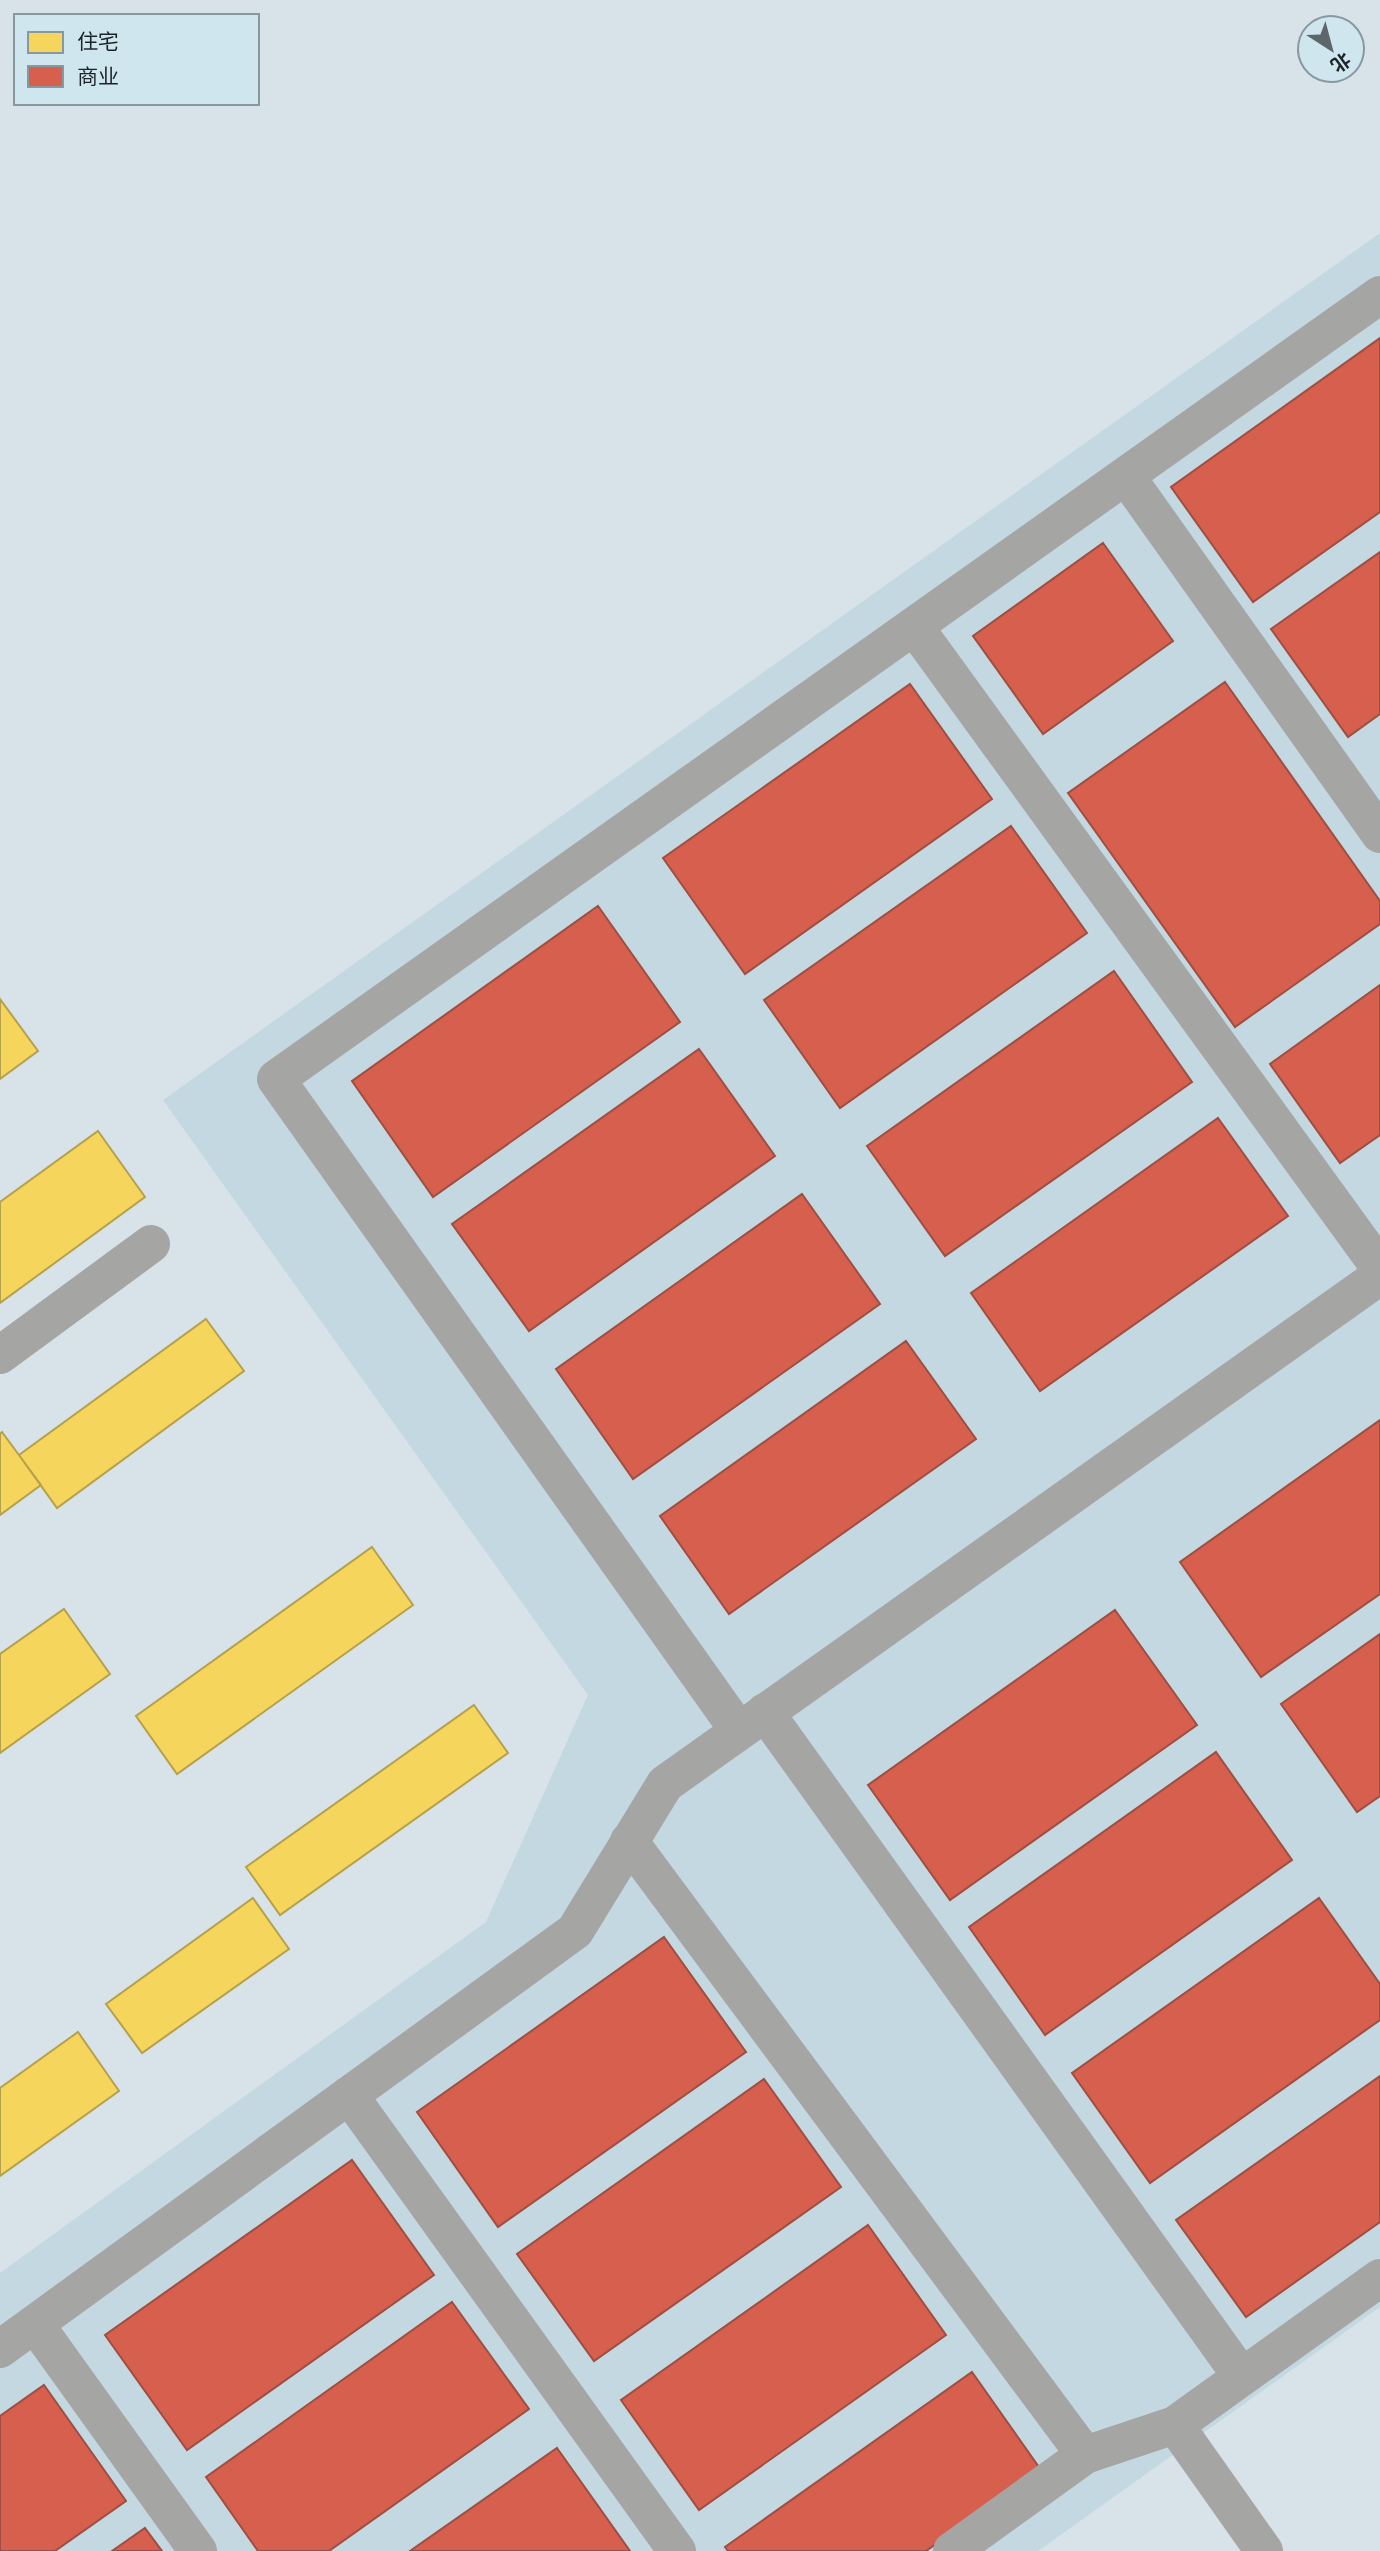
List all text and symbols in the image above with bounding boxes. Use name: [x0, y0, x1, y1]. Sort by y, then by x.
legend: [14, 14, 259, 105]
north arrow: [1296, 14, 1366, 84]
text: 住宅: [77, 29, 119, 53]
text: 北: [1327, 48, 1355, 77]
text: 商业: [77, 64, 119, 88]

